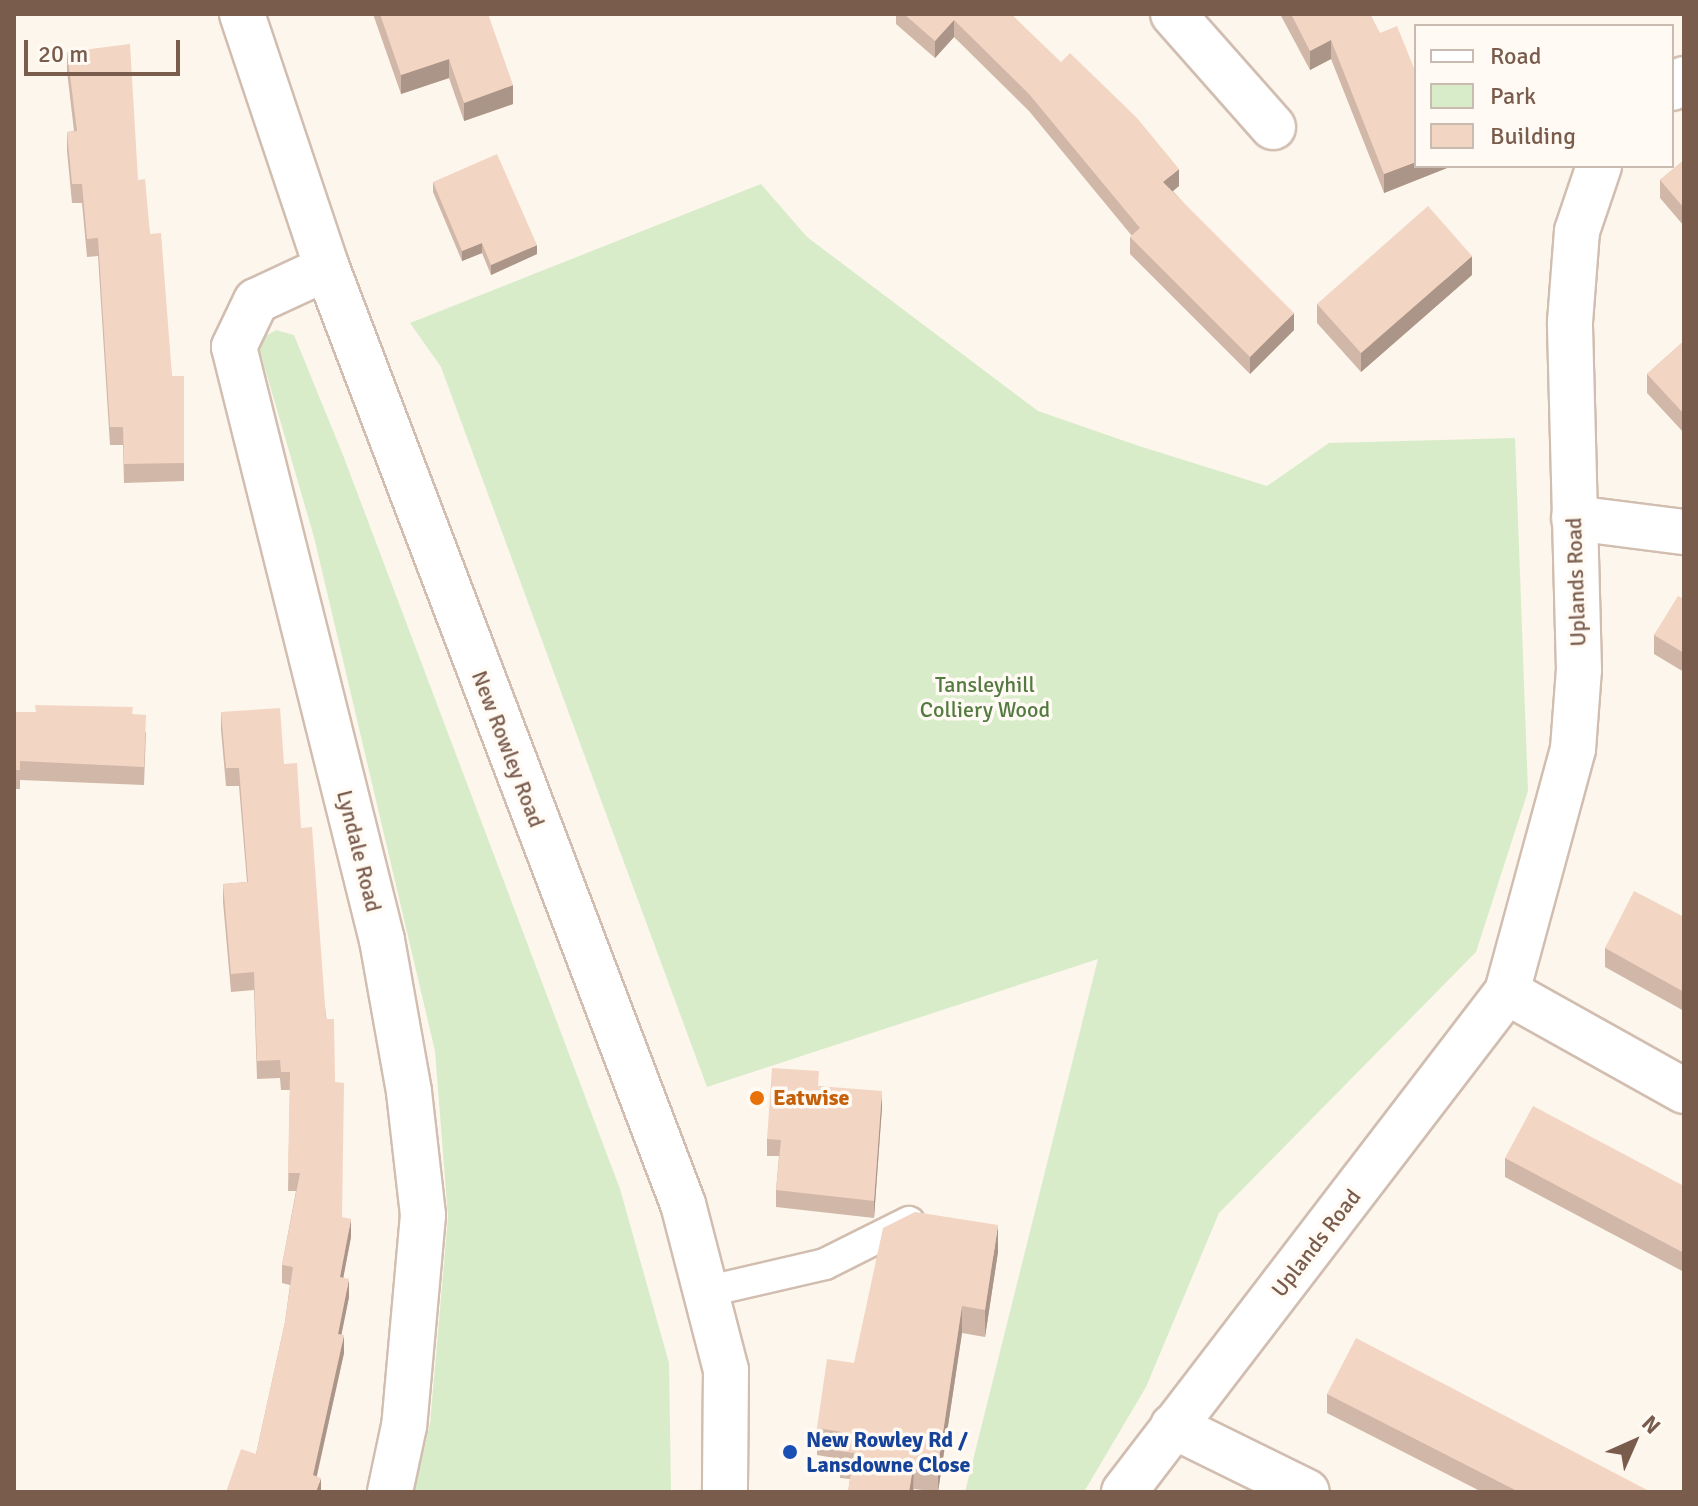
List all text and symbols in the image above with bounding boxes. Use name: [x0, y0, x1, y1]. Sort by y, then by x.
scale bar: [28, 24, 184, 74]
legend: [1414, 24, 1674, 168]
text: 20 m: [38, 39, 88, 69]
text: Road: [1490, 41, 1541, 71]
text: Park: [1490, 81, 1536, 111]
text: Building: [1490, 121, 1576, 151]
street label: Uplands Road: [1561, 517, 1591, 647]
street label: New Rowley Road: [466, 667, 550, 831]
park label: Tansleyhill Colliery Wood: [920, 671, 1050, 722]
street label: Lyndale Road: [331, 787, 387, 915]
place label: Eatwise: [773, 1085, 850, 1111]
marker: Eatwise: [748, 1089, 766, 1107]
street label: Uplands Road: [1266, 1184, 1366, 1302]
north arrow: [1594, 1402, 1674, 1482]
text: N: [1636, 1410, 1666, 1440]
place label: New Rowley Rd / Lansdowne Close: [806, 1426, 971, 1478]
marker: New Rowley Rd / Lansdowne Close: [781, 1443, 799, 1461]

